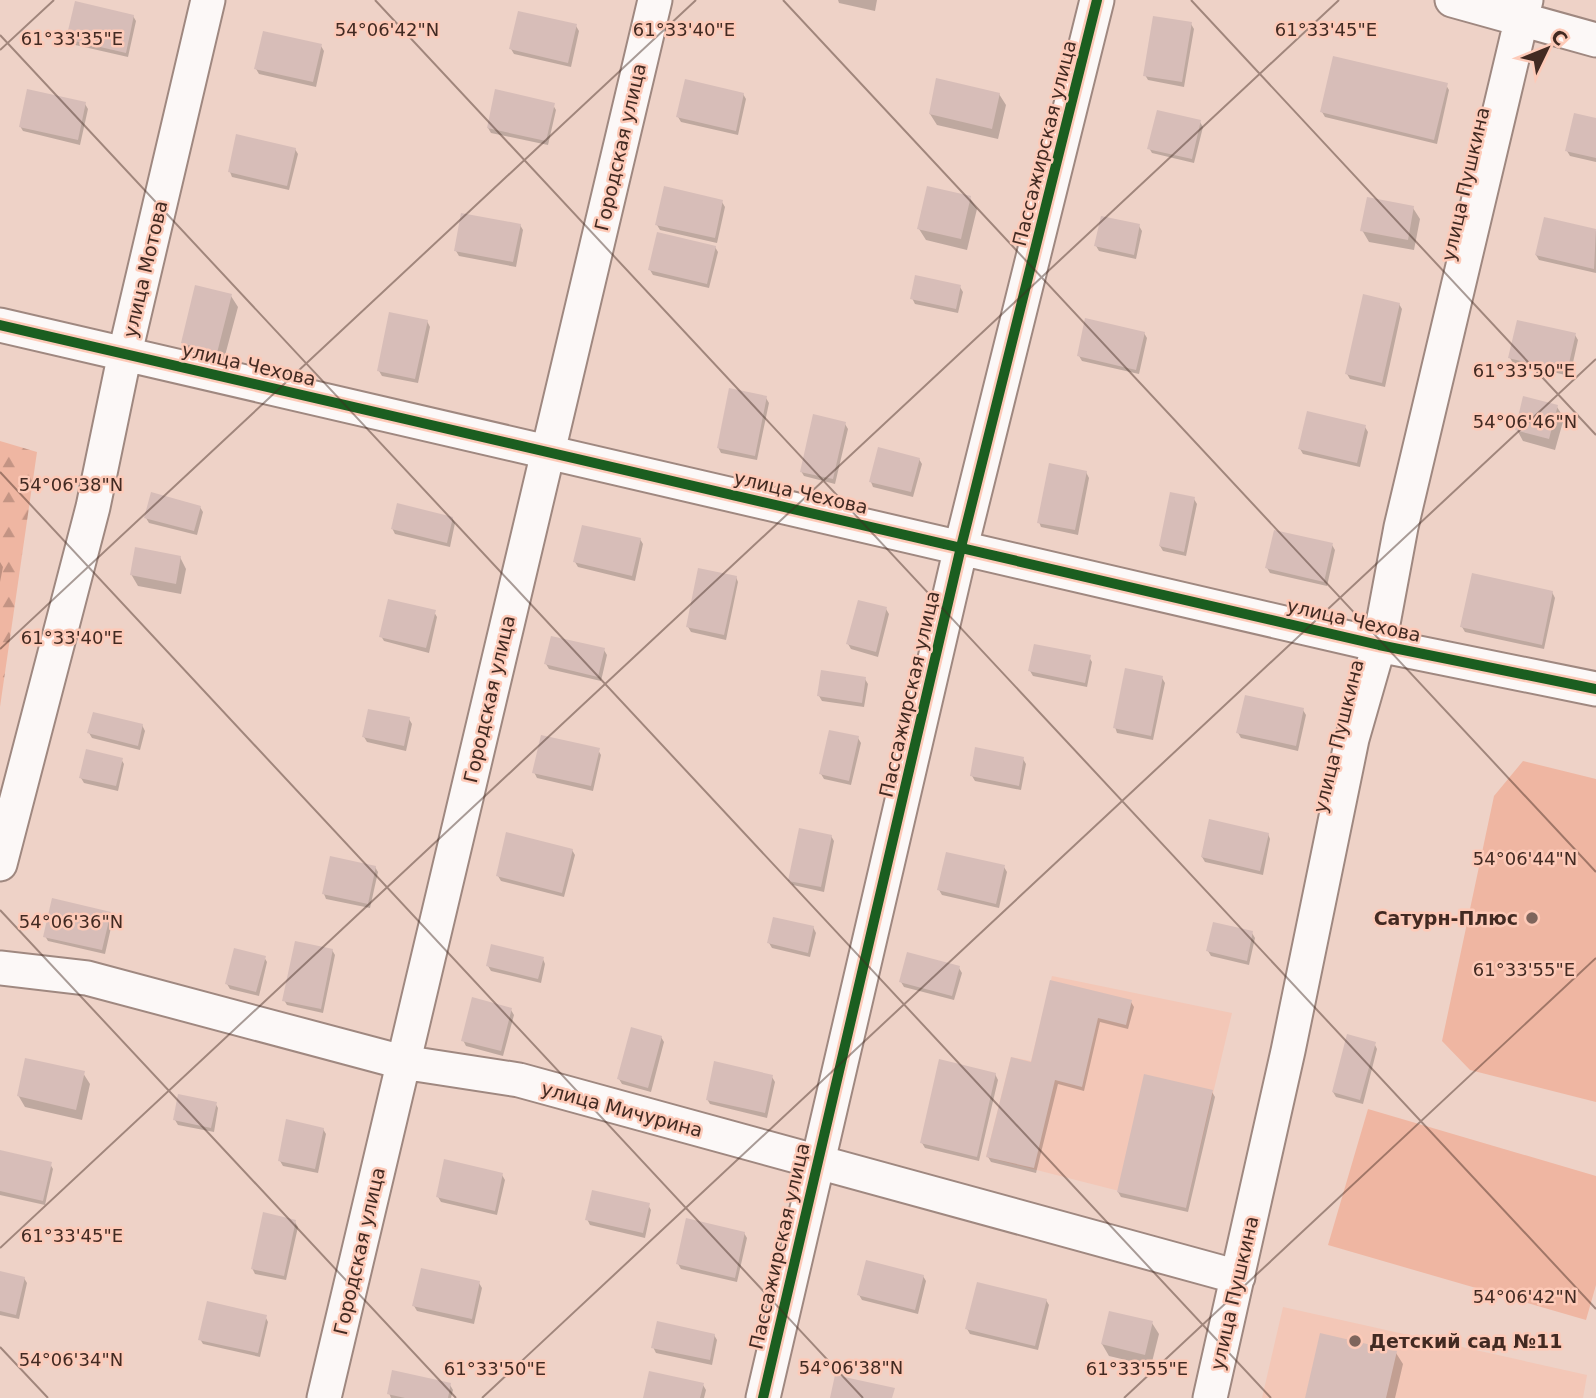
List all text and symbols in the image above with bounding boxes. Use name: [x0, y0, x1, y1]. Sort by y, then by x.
north arrow: [1512, 14, 1582, 84]
text: 54°06'42"N: [335, 19, 439, 40]
text: 61°33'40"E: [633, 19, 735, 40]
text: 61°33'45"E: [1275, 19, 1377, 40]
text: С: [1547, 25, 1572, 50]
text: 61°33'35"E: [21, 28, 123, 49]
street label: Пассажирская улица: [1008, 38, 1080, 248]
street label: Городская улица: [590, 61, 650, 233]
street label: улица Пушкина: [1437, 105, 1493, 263]
street label: улица Мотова: [119, 198, 171, 340]
street label: улица Чехова: [180, 338, 318, 390]
text: 61°33'50"E: [1473, 360, 1575, 381]
text: 54°06'46"N: [1473, 411, 1577, 432]
street label: улица Чехова: [732, 466, 870, 518]
text: 54°06'38"N: [19, 474, 123, 495]
street label: Пассажирская улица: [875, 589, 943, 799]
street label: улица Чехова: [1285, 594, 1423, 646]
street label: Городская улица: [459, 613, 519, 785]
text: 61°33'40"E: [21, 627, 123, 648]
street label: улица Пушкина: [1308, 657, 1368, 815]
text: 54°06'44"N: [1473, 848, 1577, 869]
place label: Сатурн-Плюс: [1374, 907, 1518, 929]
marker: Сатурн-Плюс: [1524, 910, 1540, 926]
text: 54°06'36"N: [19, 911, 123, 932]
text: 61°33'55"E: [1473, 959, 1575, 980]
street label: улица Мичурина: [539, 1077, 705, 1141]
street label: Пассажирская улица: [745, 1141, 813, 1351]
street label: Городская улица: [329, 1165, 389, 1337]
street label: улица Пушкина: [1206, 1214, 1262, 1372]
text: 61°33'45"E: [21, 1225, 123, 1246]
text: 54°06'42"N: [1473, 1286, 1577, 1307]
place label: Детский сад №11: [1369, 1330, 1563, 1352]
marker: Детский сад №11: [1347, 1333, 1363, 1349]
text: 54°06'34"N: [19, 1349, 123, 1370]
text: 54°06'38"N: [799, 1357, 903, 1378]
text: 61°33'50"E: [444, 1358, 546, 1379]
text: 61°33'55"E: [1086, 1358, 1188, 1379]

